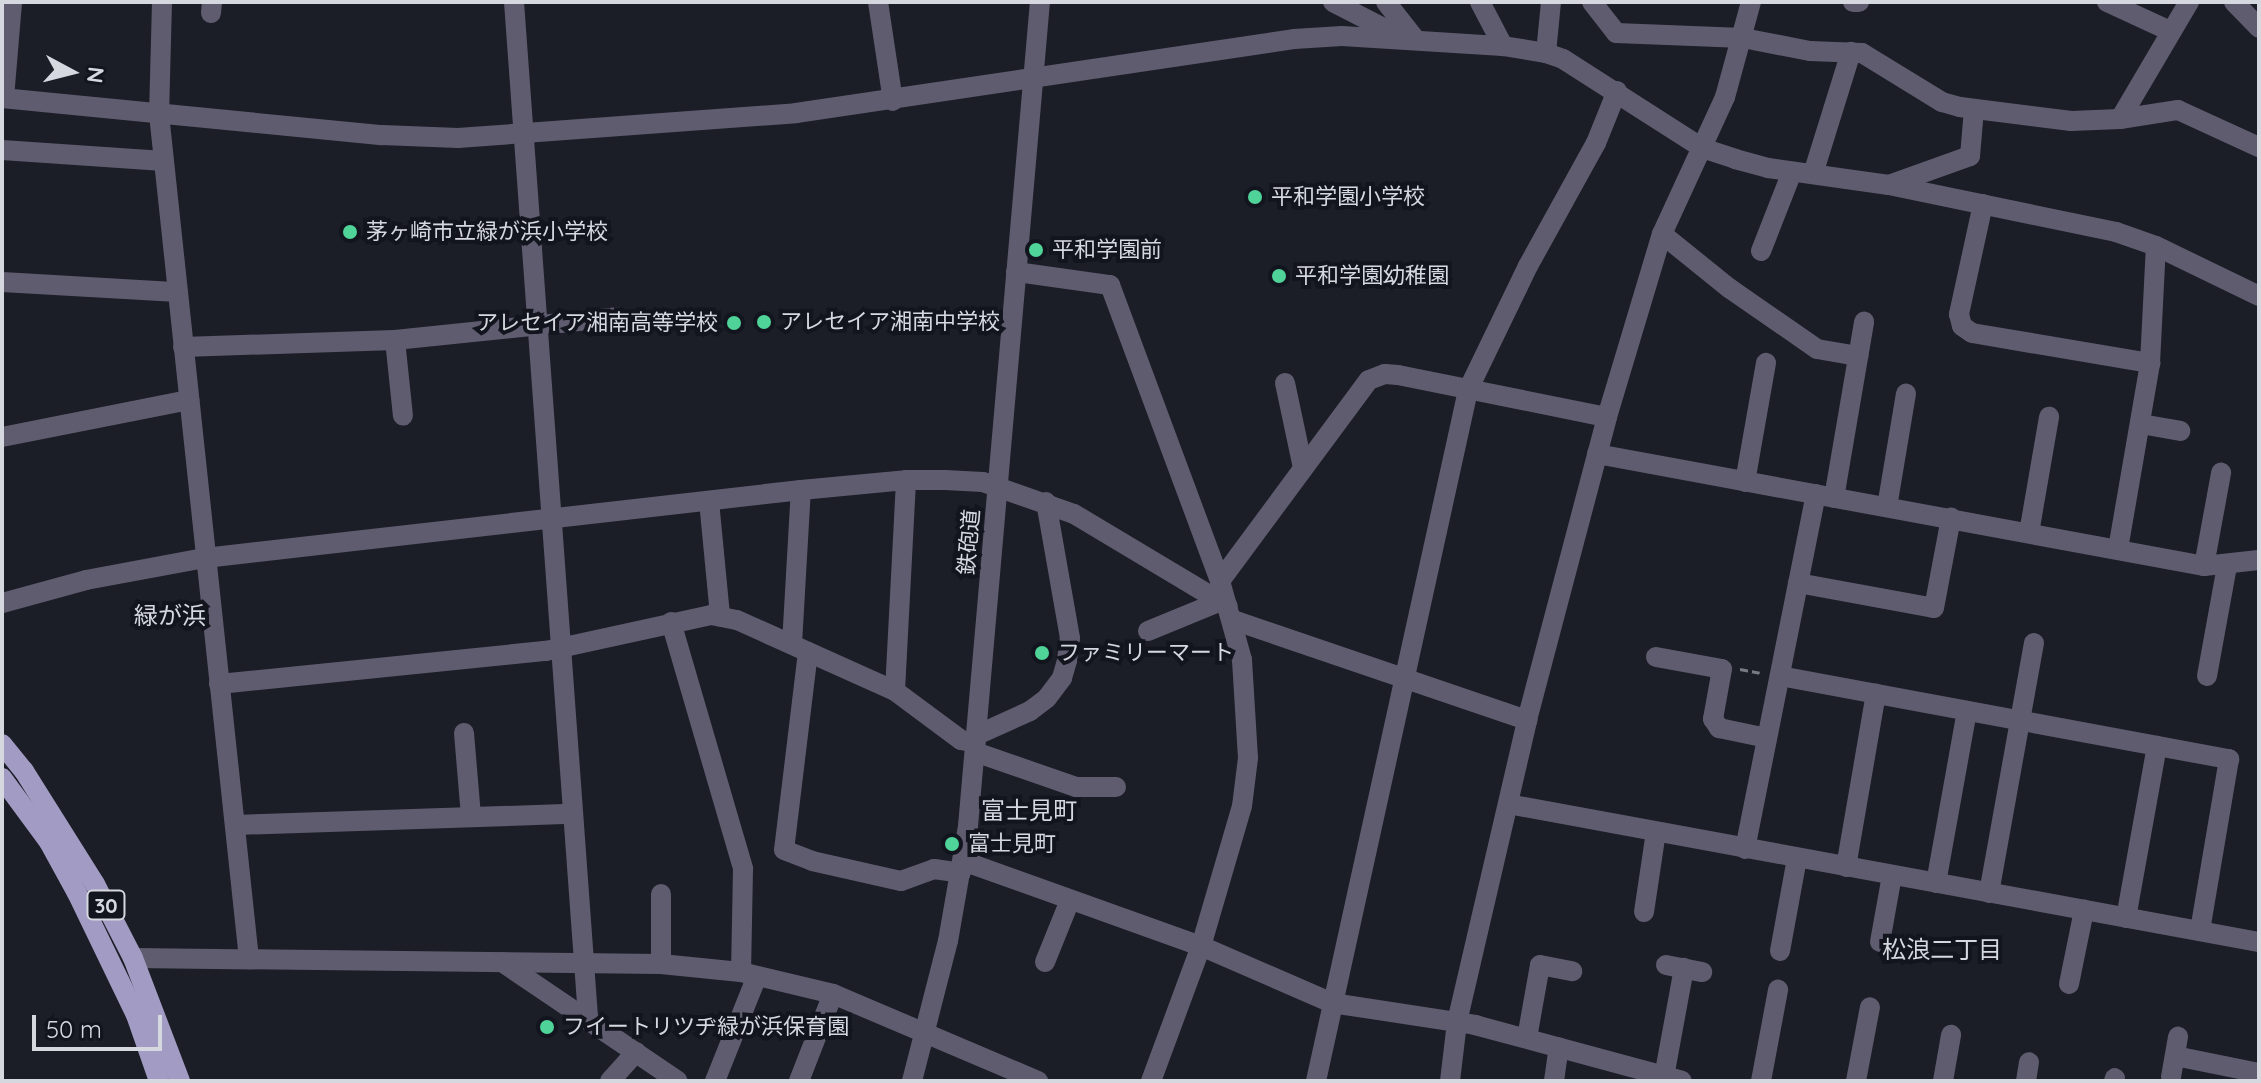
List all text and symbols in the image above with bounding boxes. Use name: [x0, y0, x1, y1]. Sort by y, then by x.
north arrow: [32, 32, 112, 112]
text: N: [81, 65, 111, 85]
place label: 平和学園小学校: [1271, 184, 1425, 210]
marker: 平和学園小学校: [1246, 188, 1264, 206]
place label: 茅ヶ崎市立緑が浜小学校: [366, 219, 608, 245]
marker: 茅ヶ崎市立緑が浜小学校: [341, 223, 359, 241]
place label: 平和学園前: [1052, 237, 1162, 263]
marker: 平和学園前: [1027, 241, 1045, 259]
place label: 平和学園幼稚園: [1295, 263, 1449, 289]
marker: 平和学園幼稚園: [1270, 267, 1288, 285]
place label: アレセイア湘南中学校: [780, 309, 1000, 335]
place label: アレセイア湘南高等学校: [476, 310, 718, 336]
marker: アレセイア湘南中学校: [755, 313, 773, 331]
marker: アレセイア湘南高等学校: [725, 314, 743, 332]
street label: 鉄砲道: [953, 508, 985, 576]
district label: 緑が浜: [134, 602, 206, 630]
place label: ファミリーマート: [1058, 640, 1234, 666]
marker: ファミリーマート: [1033, 644, 1051, 662]
district label: 富士見町: [981, 797, 1077, 825]
place label: 富士見町: [968, 831, 1056, 857]
marker: 富士見町: [943, 835, 961, 853]
road number: 30: [86, 889, 126, 921]
district label: 松浪二丁目: [1882, 936, 2002, 964]
scale bar: [36, 999, 166, 1049]
text: 50 m: [46, 1014, 102, 1044]
place label: フイートリツヂ緑が浜保育園: [563, 1014, 849, 1040]
marker: フイートリツヂ緑が浜保育園: [538, 1018, 556, 1036]

